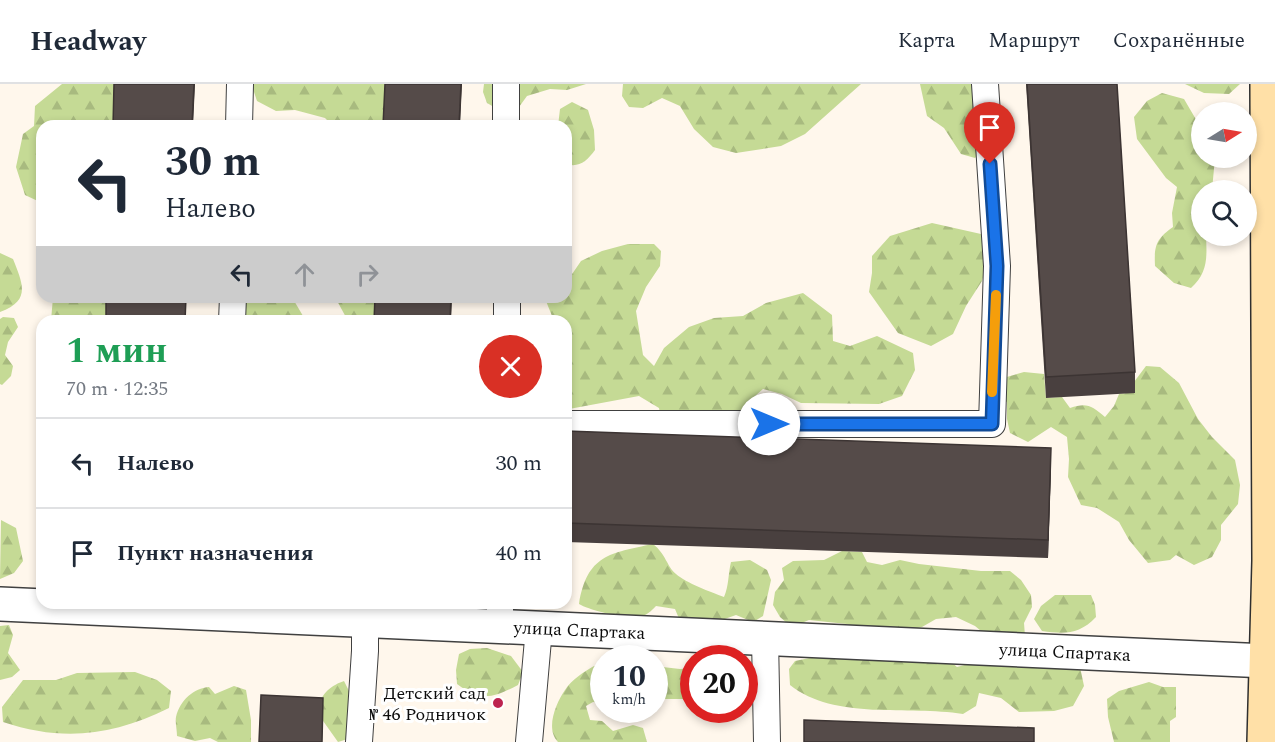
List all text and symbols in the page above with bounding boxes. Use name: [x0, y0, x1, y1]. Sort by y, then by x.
text: Headway: [30, 20, 146, 63]
text: Карта: [898, 25, 955, 57]
text: Маршрут: [988, 25, 1080, 57]
text: Сохранённые: [1113, 25, 1245, 57]
pin: [964, 102, 1015, 164]
north arrow: [1191, 102, 1257, 168]
map controls: [1191, 102, 1257, 246]
icon: arrive: [973, 111, 1006, 144]
text: 30 m: [165, 131, 260, 194]
icon: left: [66, 144, 144, 222]
button: search: [1191, 180, 1257, 246]
text: Налево: [165, 188, 256, 230]
icon: left: [225, 258, 258, 291]
icon: ahead: [288, 258, 321, 291]
icon: right: [351, 258, 384, 291]
text: 1 мин: [66, 324, 167, 379]
button: close: [479, 335, 542, 398]
text: 70 m · 12:35: [66, 374, 168, 404]
position arrow: [737, 392, 801, 456]
icon: left: [66, 447, 99, 480]
text: Налево: [117, 447, 194, 480]
text: 30 m: [496, 447, 542, 480]
icon: arrive: [66, 537, 99, 570]
text: Пункт назначения: [117, 537, 314, 570]
text: 40 m: [496, 537, 542, 570]
street label: улица Спартака: [512, 614, 646, 647]
street label: улица Спартака: [997, 636, 1132, 669]
speed limit sign: 20: [680, 645, 758, 723]
text: 10: [612, 654, 646, 700]
place label: Детский сад № 46 Родничок: [369, 680, 486, 728]
text: km/h: [612, 688, 646, 711]
marker: Детский сад № 46 Родничок: [491, 696, 505, 710]

